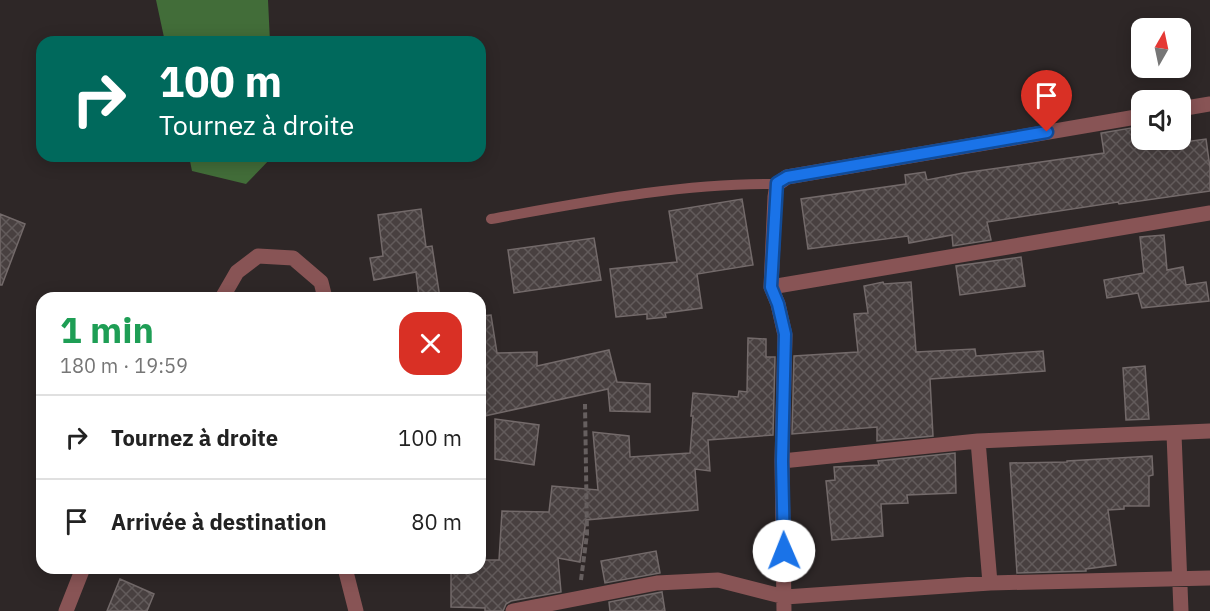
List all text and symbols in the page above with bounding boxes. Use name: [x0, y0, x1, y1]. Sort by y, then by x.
north arrow: [1131, 18, 1191, 78]
map controls: [1131, 18, 1191, 150]
text: 100 m: [159, 54, 282, 109]
icon: right: [60, 60, 138, 138]
pin: [1021, 70, 1072, 132]
icon: arrive: [1030, 79, 1063, 112]
button: sound: [1131, 90, 1191, 150]
text: Tournez à droite: [159, 107, 354, 142]
text: 1 min: [60, 306, 154, 353]
button: close: [399, 312, 462, 375]
text: 180 m · 19:59: [60, 352, 188, 379]
icon: right: [60, 421, 93, 454]
text: Tournez à droite: [111, 423, 278, 452]
text: 100 m: [398, 423, 462, 452]
icon: arrive: [60, 505, 93, 538]
text: Arrivée à destination: [111, 507, 327, 536]
text: 80 m: [411, 507, 462, 536]
position arrow: [752, 519, 816, 583]

